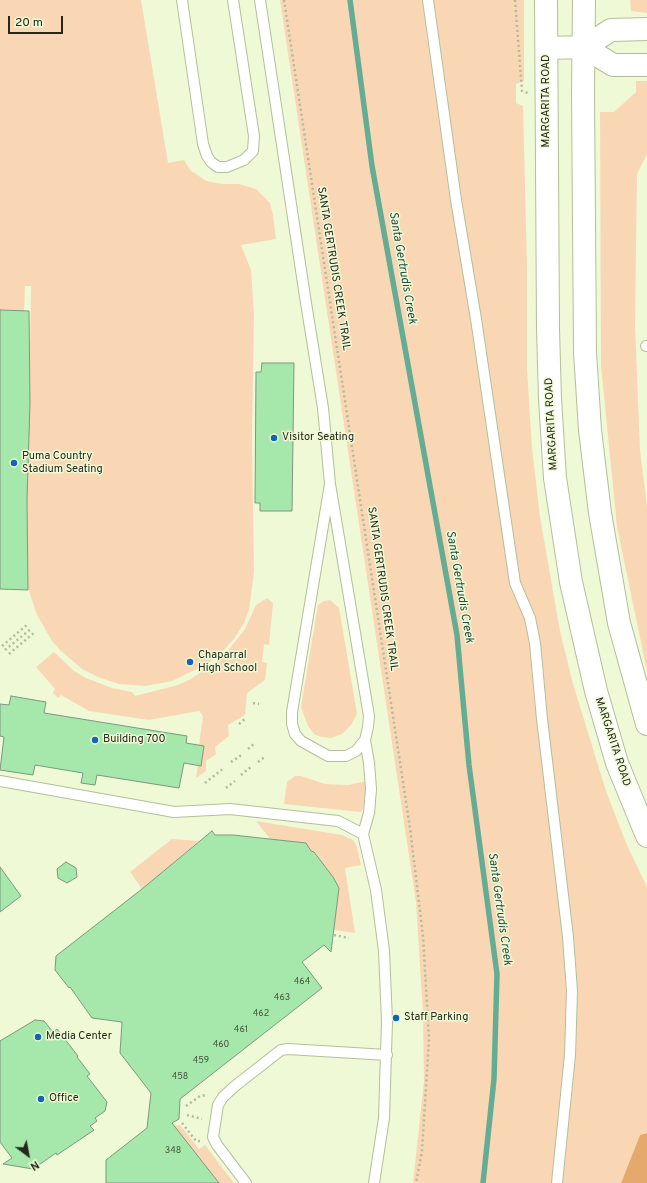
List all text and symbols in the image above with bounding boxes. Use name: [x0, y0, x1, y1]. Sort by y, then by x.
scale bar: [10, 8, 65, 34]
text: 20 m: [15, 15, 43, 31]
street label: MARGARITA ROAD: [540, 55, 554, 147]
street label: SANTA GERTRUDIS CREEK TRAIL: [314, 186, 352, 352]
water label: Santa Gertrudis Creek: [385, 211, 419, 325]
street label: MARGARITA ROAD: [543, 377, 561, 471]
place label: Visitor Seating: [282, 431, 354, 445]
marker: Visitor Seating: [269, 433, 279, 443]
place label: Puma Country Stadium Seating: [22, 450, 103, 476]
marker: Puma Country Stadium Seating: [9, 458, 19, 468]
street label: SANTA GERTRUDIS CREEK TRAIL: [364, 506, 400, 672]
water label: Santa Gertrudis Creek: [442, 530, 476, 644]
place label: Chaparral High School: [198, 649, 257, 675]
marker: Chaparral High School: [185, 657, 195, 667]
street label: MARGARITA ROAD: [591, 696, 633, 788]
place label: Building 700: [103, 733, 166, 747]
marker: Building 700: [90, 735, 100, 745]
water label: Santa Gertrudis Creek: [484, 852, 514, 966]
house number: 464: [294, 977, 310, 987]
house number: 463: [274, 993, 290, 1003]
house number: 462: [253, 1009, 269, 1019]
place label: Staff Parking: [404, 1011, 468, 1025]
marker: Staff Parking: [391, 1013, 401, 1023]
house number: 461: [234, 1025, 248, 1035]
place label: Media Center: [46, 1030, 112, 1044]
marker: Media Center: [33, 1032, 43, 1042]
house number: 460: [213, 1040, 229, 1050]
house number: 459: [193, 1056, 209, 1066]
house number: 458: [172, 1072, 188, 1082]
place label: Office: [49, 1092, 79, 1106]
marker: Office: [36, 1094, 46, 1104]
north arrow: [8, 1135, 48, 1175]
house number: 348: [165, 1146, 181, 1156]
text: N: [27, 1157, 41, 1173]

